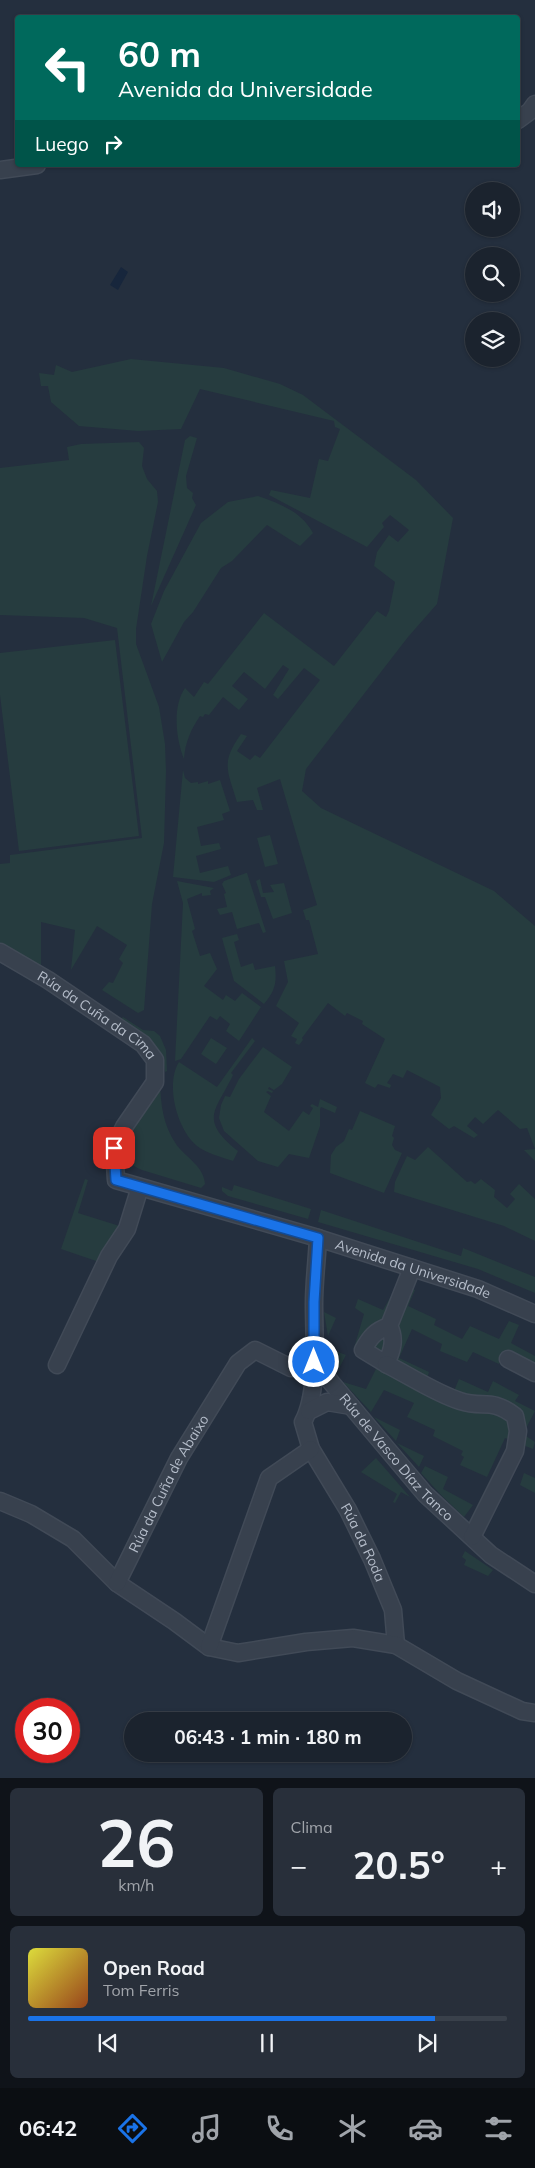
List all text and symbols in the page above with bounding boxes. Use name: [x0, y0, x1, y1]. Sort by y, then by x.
text: 60 m: [118, 32, 201, 76]
icon: left: [35, 35, 100, 100]
text: Avenida da Universidade: [118, 75, 373, 103]
icon: right: [99, 130, 127, 158]
text: Luego: [35, 132, 89, 156]
map controls: [465, 182, 520, 367]
button: sound: [465, 182, 520, 237]
button: search: [465, 247, 520, 302]
button: layers: [465, 312, 520, 367]
street label: Rúa da Cuña da Cima: [34, 967, 160, 1063]
pin: [93, 1127, 135, 1169]
icon: arrive: [100, 1134, 128, 1162]
street label: Avenida da Universidade: [333, 1235, 494, 1302]
position arrow: [287, 1335, 339, 1387]
street label: Rúa de Vasco Díaz Tanco: [335, 1390, 457, 1525]
street label: Rúa da Cuña de Abaixo: [125, 1411, 213, 1555]
street label: Rúa da Roda: [337, 1500, 389, 1584]
speed limit sign: 30: [15, 1698, 80, 1763]
text: 06:43 · 1 min · 180 m: [174, 1725, 362, 1749]
text: 26: [97, 1802, 175, 1883]
text: Clima: [291, 1817, 333, 1837]
text: 20.5°: [353, 1841, 445, 1889]
text: −: [291, 1848, 307, 1883]
text: +: [490, 1848, 507, 1883]
text: km/h: [118, 1875, 154, 1895]
text: Open Road: [103, 1956, 205, 1980]
text: Tom Ferris: [103, 1980, 180, 2000]
icon: previous: [94, 2029, 122, 2057]
icon: pause: [253, 2029, 281, 2057]
icon: next: [413, 2029, 441, 2057]
icon: directions: [115, 2111, 150, 2146]
icon: music: [189, 2111, 224, 2146]
icon: phone: [262, 2111, 297, 2146]
icon: climate: [335, 2111, 370, 2146]
icon: car: [408, 2111, 443, 2146]
icon: filters: [481, 2111, 516, 2146]
text: 06:42: [19, 2114, 77, 2142]

